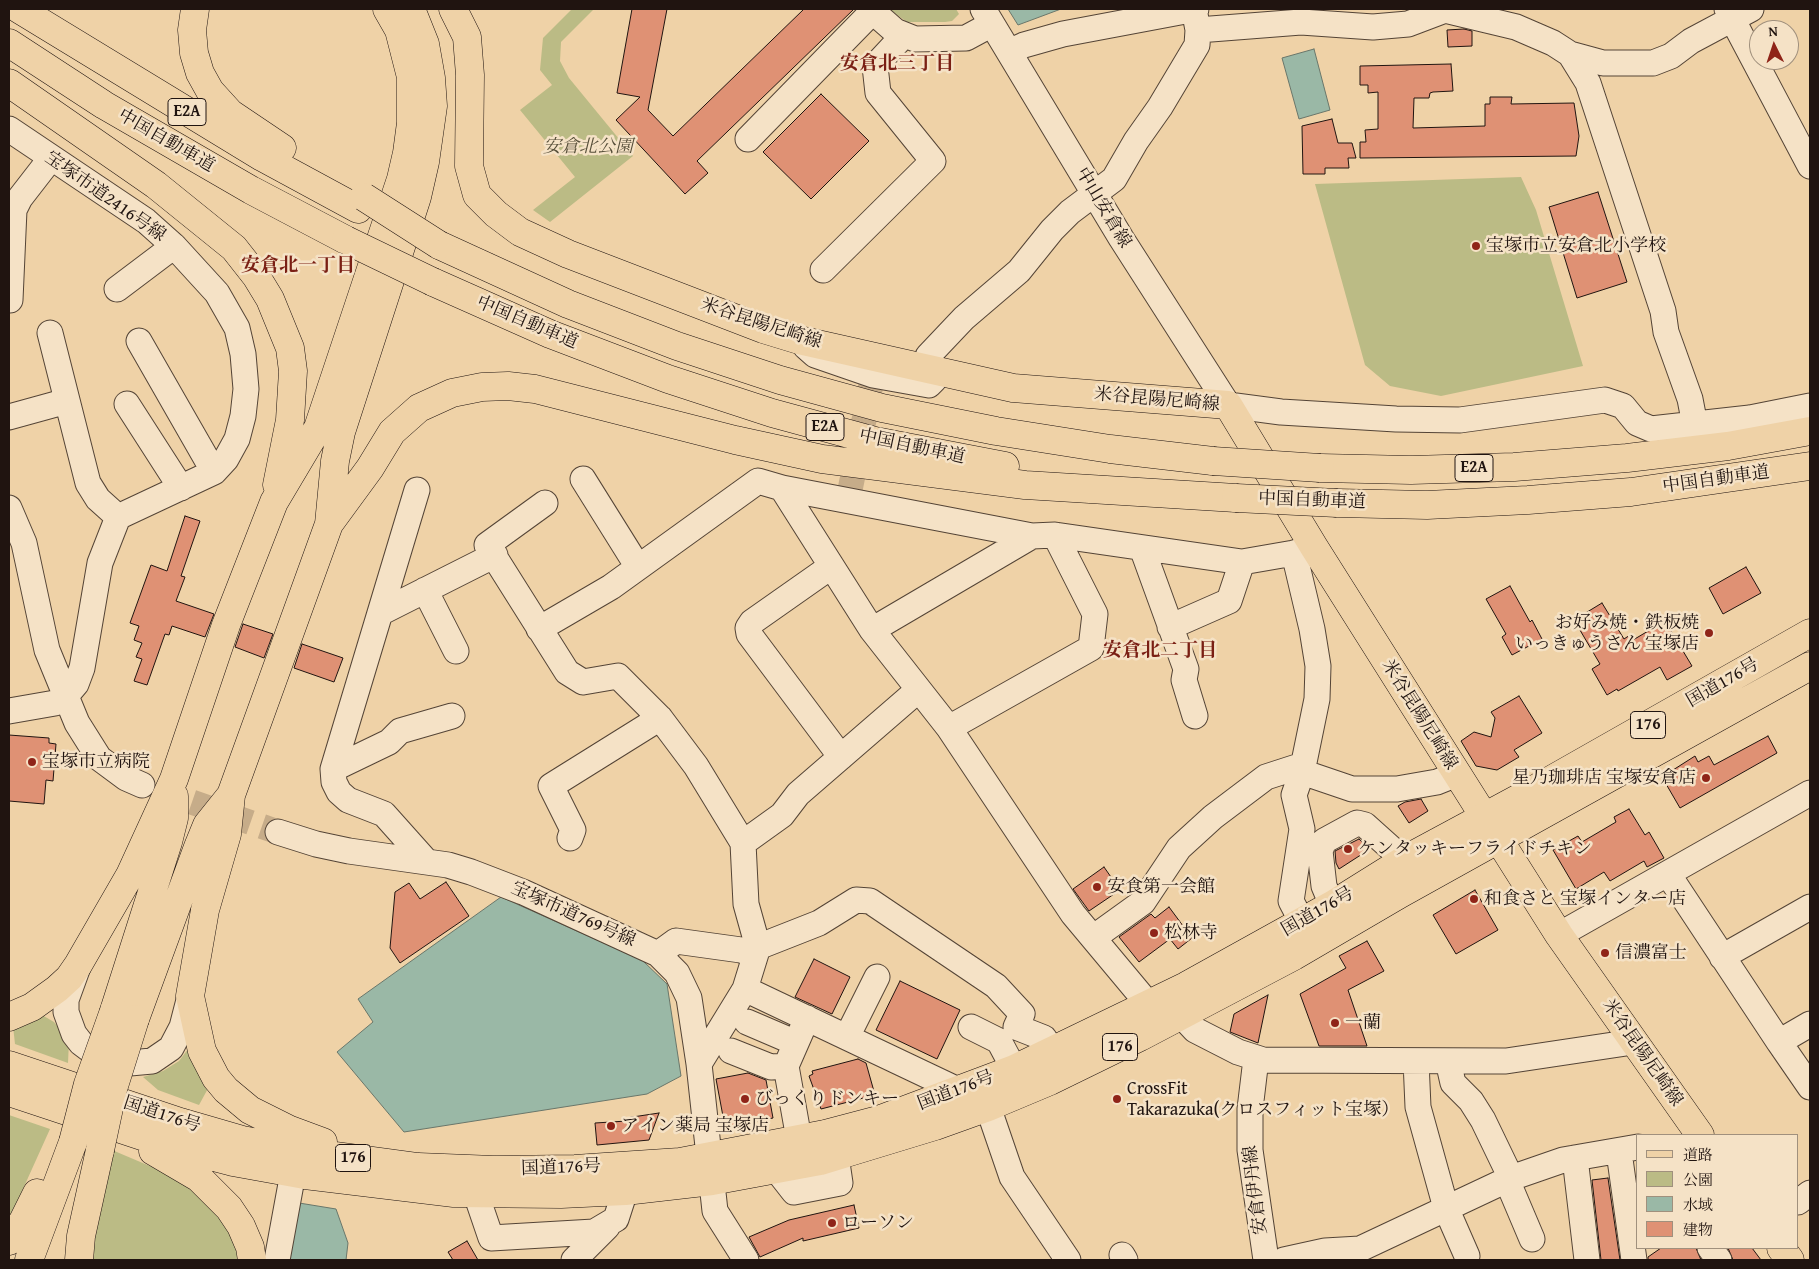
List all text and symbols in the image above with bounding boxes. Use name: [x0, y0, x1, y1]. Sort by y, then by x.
north arrow: [1749, 20, 1799, 70]
text: N: [1768, 21, 1778, 41]
district label: 安倉北三丁目: [840, 53, 954, 75]
road number: E2A: [168, 98, 206, 125]
street label: 中国自動車道: [114, 105, 218, 177]
park label: 安倉北公園: [543, 136, 633, 158]
street label: 宝塚市道2416号線: [40, 147, 170, 247]
street label: 中山安倉線: [1071, 164, 1135, 252]
place label: 宝塚市立安倉北小学校: [1486, 235, 1666, 257]
marker: 宝塚市立安倉北小学校: [1470, 240, 1482, 252]
district label: 安倉北一丁目: [241, 255, 355, 277]
street label: 中国自動車道: [473, 292, 581, 354]
street label: 米谷昆陽尼崎線: [698, 294, 824, 354]
street label: 米谷昆陽尼崎線: [1093, 384, 1221, 416]
road number: E2A: [806, 414, 844, 441]
street label: 中国自動車道: [857, 425, 967, 469]
road number: E2A: [1455, 454, 1493, 482]
street label: 中国自動車道: [1661, 462, 1771, 498]
street label: 中国自動車道: [1258, 488, 1366, 514]
place label: お好み焼・鉄板焼 いっきゅうさん 宝塚店: [1515, 612, 1699, 654]
marker: お好み焼・鉄板焼 いっきゅうさん 宝塚店: [1703, 627, 1715, 639]
district label: 安倉北二丁目: [1103, 640, 1217, 662]
street label: 国道176号: [1683, 654, 1763, 712]
street label: 米谷昆陽尼崎線: [1376, 656, 1462, 774]
road number: 176: [1630, 712, 1666, 738]
place label: 宝塚市立病院: [42, 751, 150, 773]
marker: 宝塚市立病院: [26, 756, 38, 768]
place label: 星乃珈琲店 宝塚安倉店: [1512, 767, 1696, 789]
marker: 星乃珈琲店 宝塚安倉店: [1700, 772, 1712, 784]
place label: ケンタッキーフライドチキン: [1358, 838, 1592, 860]
marker: ケンタッキーフライドチキン: [1342, 843, 1354, 855]
place label: 安食第一会館: [1107, 876, 1215, 898]
street label: 宝塚市道769号線: [507, 878, 639, 952]
marker: 安食第一会館: [1091, 881, 1103, 893]
street label: 国道176号: [1278, 883, 1358, 941]
place label: 和食さと 宝塚インター店: [1484, 888, 1686, 910]
marker: 和食さと 宝塚インター店: [1468, 893, 1480, 905]
place label: 松林寺: [1164, 922, 1218, 944]
marker: 松林寺: [1148, 927, 1160, 939]
place label: 信濃富士: [1615, 942, 1687, 964]
marker: 信濃富士: [1599, 947, 1611, 959]
street label: 米谷昆陽尼崎線: [1597, 995, 1687, 1111]
place label: 一蘭: [1345, 1012, 1381, 1034]
marker: 一蘭: [1329, 1017, 1341, 1029]
road number: 176: [1102, 1034, 1138, 1060]
street label: 国道176号: [915, 1067, 997, 1115]
place label: CrossFit Takarazuka(クロスフィット宝塚）: [1127, 1078, 1399, 1120]
place label: びっくりドンキー: [755, 1088, 899, 1110]
street label: 国道176号: [121, 1092, 203, 1138]
marker: びっくりドンキー: [739, 1093, 751, 1105]
marker: CrossFit Takarazuka(クロスフィット宝塚）: [1111, 1093, 1123, 1105]
place label: アイン薬局 宝塚店: [621, 1115, 769, 1137]
marker: アイン薬局 宝塚店: [605, 1120, 617, 1132]
legend: [1636, 1134, 1799, 1249]
road number: 176: [336, 1144, 370, 1172]
street label: 安倉伊丹線: [1240, 1144, 1272, 1236]
text: 道路: [1683, 1144, 1713, 1165]
street label: 国道176号: [521, 1156, 601, 1180]
text: 公園: [1683, 1169, 1713, 1190]
text: 水域: [1683, 1194, 1713, 1215]
place label: ローソン: [842, 1212, 914, 1234]
marker: ローソン: [826, 1217, 838, 1229]
text: 建物: [1683, 1219, 1713, 1240]

